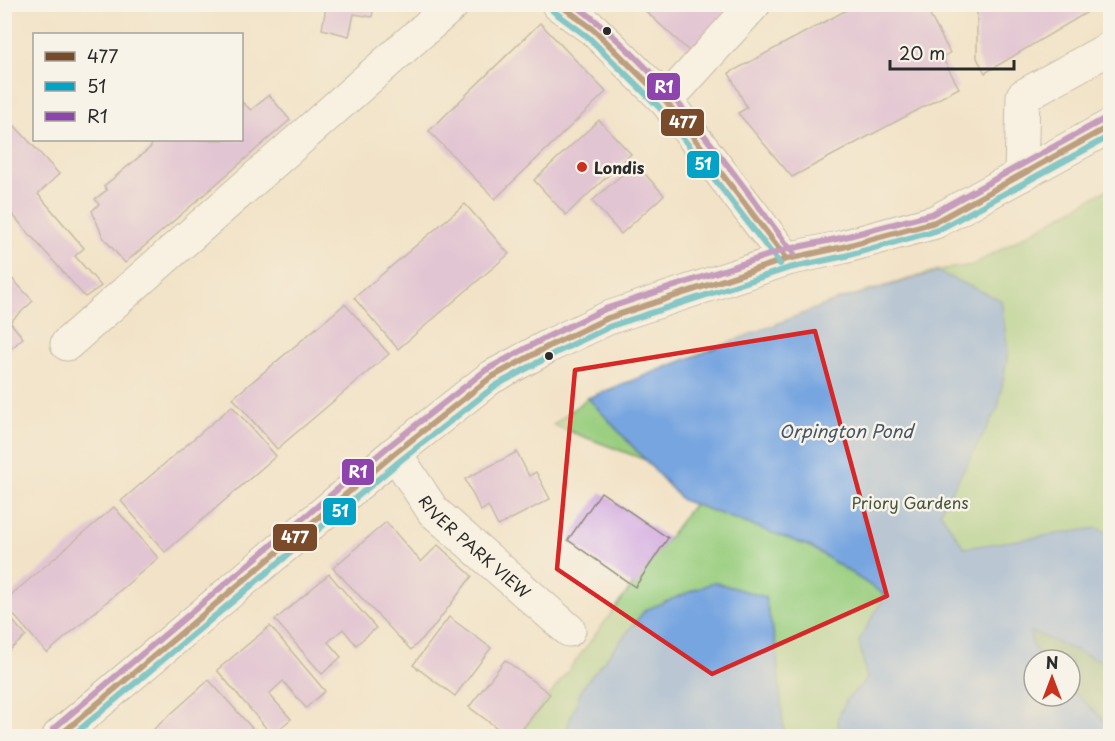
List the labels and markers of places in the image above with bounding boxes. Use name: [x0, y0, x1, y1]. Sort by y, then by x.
unlabelled marker: [601, 25, 613, 37]
place label: Londis: [594, 155, 645, 179]
marker: Londis: [575, 160, 589, 174]
unlabelled marker: [543, 350, 555, 362]

